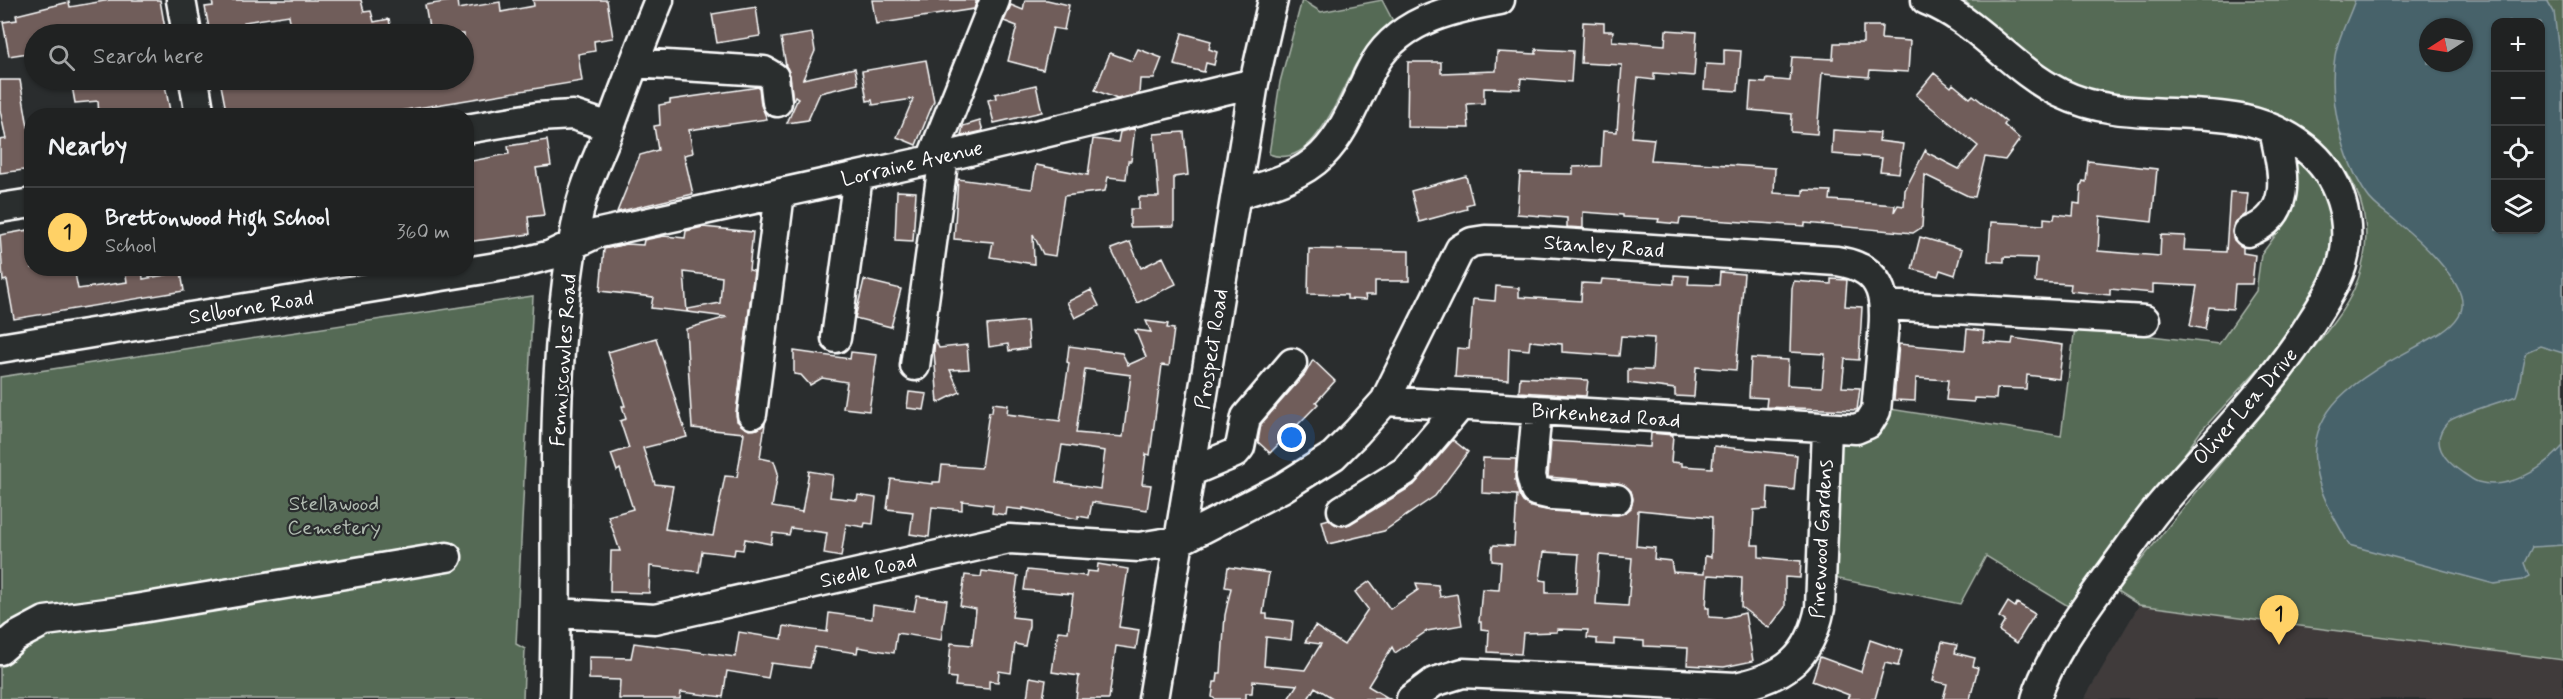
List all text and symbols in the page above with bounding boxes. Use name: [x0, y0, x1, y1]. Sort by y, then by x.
north arrow: [2419, 18, 2473, 72]
map controls: [2491, 18, 2545, 234]
button: +: [2491, 18, 2545, 72]
search box: [24, 24, 474, 90]
icon: search: [45, 41, 78, 74]
text: Search here: [93, 43, 204, 71]
button: −: [2491, 72, 2545, 126]
button: locate: [2491, 126, 2545, 180]
text: Nearby: [48, 130, 127, 164]
street label: Lorraine Avenue: [839, 134, 986, 194]
button: layers: [2491, 180, 2545, 234]
text: Brettonwood High School: [105, 205, 330, 233]
text: 1: [63, 219, 72, 246]
text: 360 m: [397, 219, 450, 246]
street label: Stanley Road: [1543, 229, 1665, 265]
text: School: [105, 233, 157, 260]
street label: Fenniscowles Road: [544, 273, 584, 447]
street label: Selborne Road: [187, 284, 316, 332]
street label: Prospect Road: [1189, 287, 1235, 411]
street label: Oliver Lea Drive: [2187, 342, 2305, 471]
street label: Birkenhead Road: [1530, 397, 1681, 435]
your location: [1277, 423, 1306, 452]
street label: Pinewood Gardens: [1804, 459, 1840, 619]
park label: Stellawood Cemetery: [287, 490, 381, 542]
street label: Siedle Road: [817, 546, 919, 596]
pin: 1: [2260, 596, 2298, 645]

